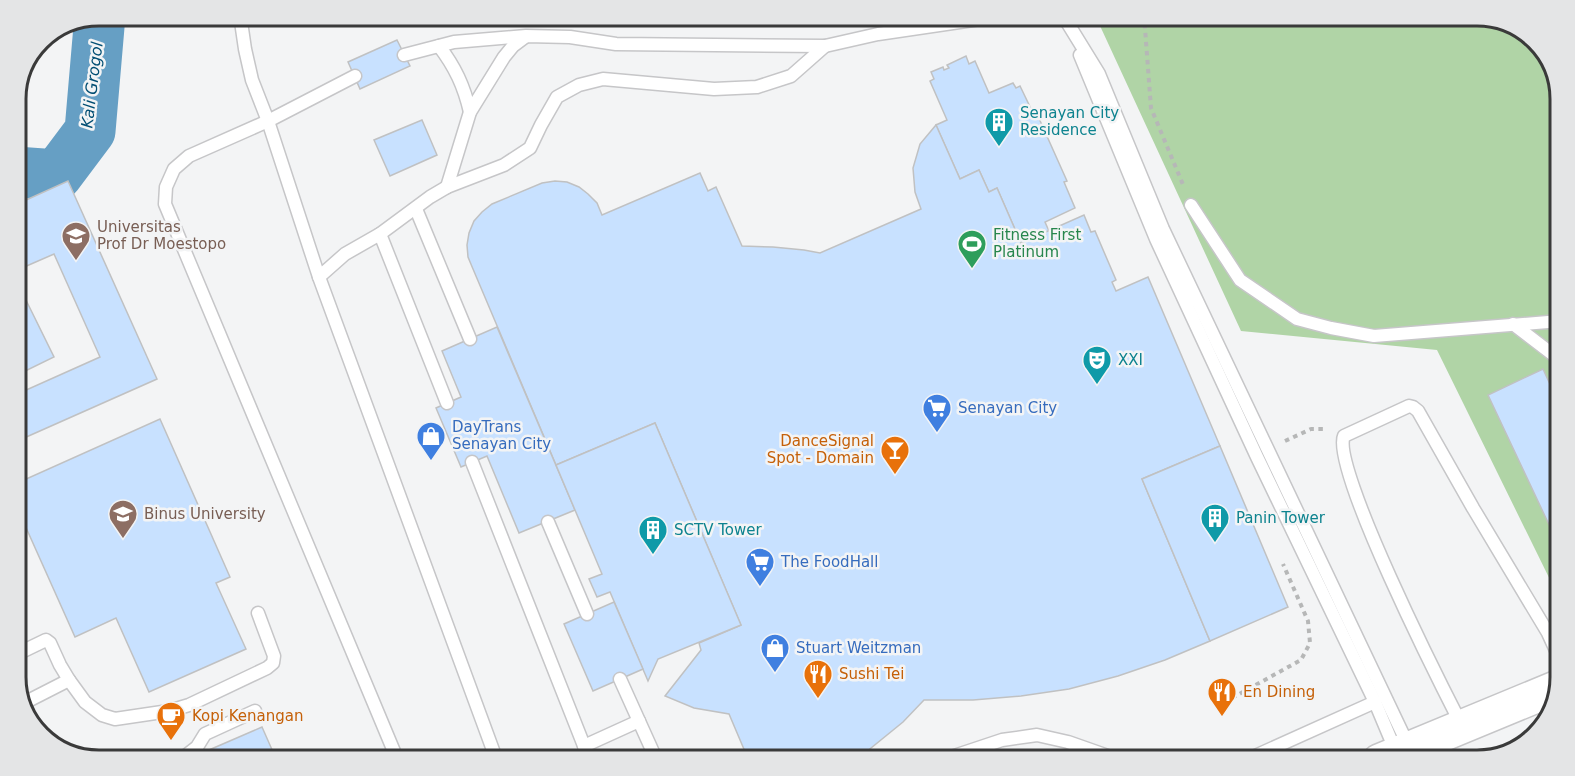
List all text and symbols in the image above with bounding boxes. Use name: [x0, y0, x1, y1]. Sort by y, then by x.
water label: Kali Grogol: [77, 40, 107, 129]
place label: Senayan City Residence: [1020, 104, 1119, 139]
building icon: Senayan City Residence: [983, 106, 1015, 148]
place label: Universitas Prof Dr Moestopo: [97, 218, 226, 253]
school or university icon: Universitas Prof Dr Moestopo: [60, 220, 92, 262]
place label: Fitness First Platinum: [993, 226, 1081, 261]
sports icon: Fitness First Platinum: [956, 228, 988, 270]
theatre icon: XXI: [1081, 344, 1113, 386]
place label: XXI: [1118, 351, 1143, 369]
supermarket icon: Senayan City: [921, 392, 953, 434]
place label: Senayan City: [958, 399, 1057, 417]
place label: DayTrans Senayan City: [452, 418, 551, 453]
shop icon: DayTrans Senayan City: [415, 420, 447, 462]
place label: DanceSignal Spot - Domain: [767, 432, 874, 467]
bar icon: DanceSignal Spot - Domain: [879, 434, 911, 476]
school or university icon: Binus University: [107, 498, 139, 540]
building icon: Panin Tower: [1199, 502, 1231, 544]
place label: Binus University: [144, 505, 266, 523]
place label: Panin Tower: [1236, 509, 1326, 527]
building icon: SCTV Tower: [637, 514, 669, 556]
place label: SCTV Tower: [674, 521, 762, 539]
supermarket icon: The FoodHall: [744, 546, 776, 588]
place label: The FoodHall: [780, 553, 878, 571]
shop icon: Stuart Weitzman: [759, 632, 791, 674]
place label: Stuart Weitzman: [796, 639, 921, 657]
restaurant icon: Sushi Tei: [802, 658, 834, 700]
place label: Sushi Tei: [839, 665, 904, 683]
restaurant icon: En Dining: [1206, 676, 1238, 718]
place label: En Dining: [1243, 683, 1315, 701]
cafe icon: Kopi Kenangan: [155, 700, 187, 742]
place label: Kopi Kenangan: [192, 707, 303, 725]

